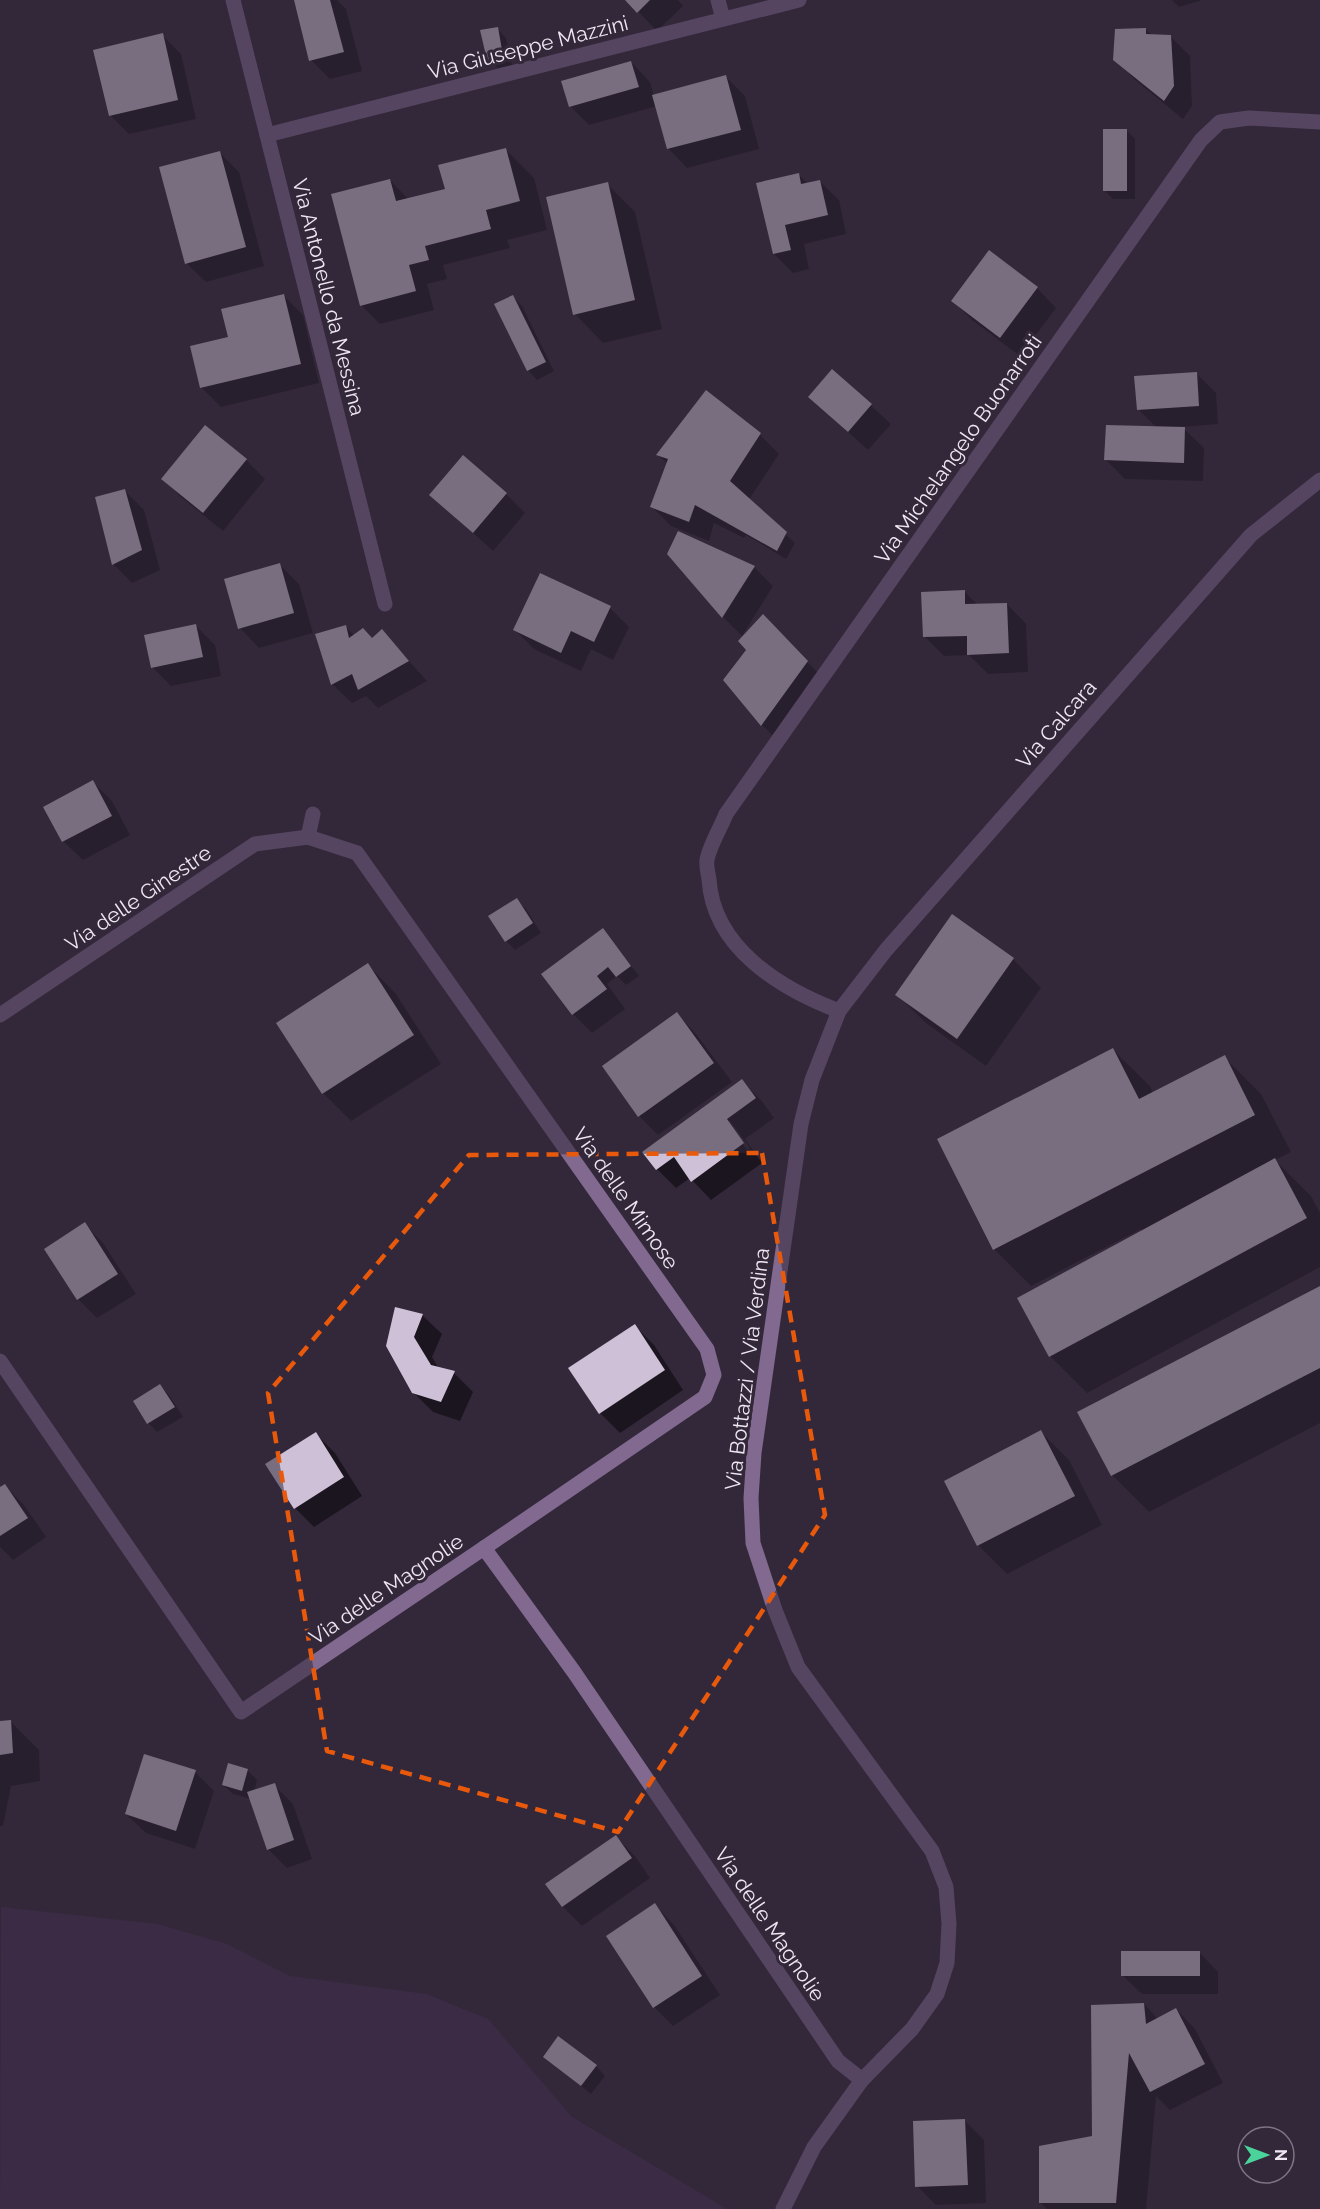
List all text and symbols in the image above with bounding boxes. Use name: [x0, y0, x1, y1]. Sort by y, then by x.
street label: Via Giuseppe Mazzini: [425, 10, 631, 84]
street label: Via Antonello da Messina: [287, 176, 371, 418]
street label: Via Michelangelo Buonarroti: [869, 330, 1047, 568]
street label: Via Calcara: [1011, 675, 1101, 773]
street label: Via delle Ginestre: [60, 840, 216, 956]
street label: Via delle Mimose: [568, 1122, 684, 1274]
street label: Via Bottazzi / Via Verdina: [720, 1246, 774, 1492]
street label: Via delle Magnolie: [304, 1528, 468, 1650]
street label: Via delle Magnolie: [709, 1842, 831, 2006]
north arrow: [1236, 2125, 1296, 2185]
text: N: [1271, 2149, 1290, 2161]

